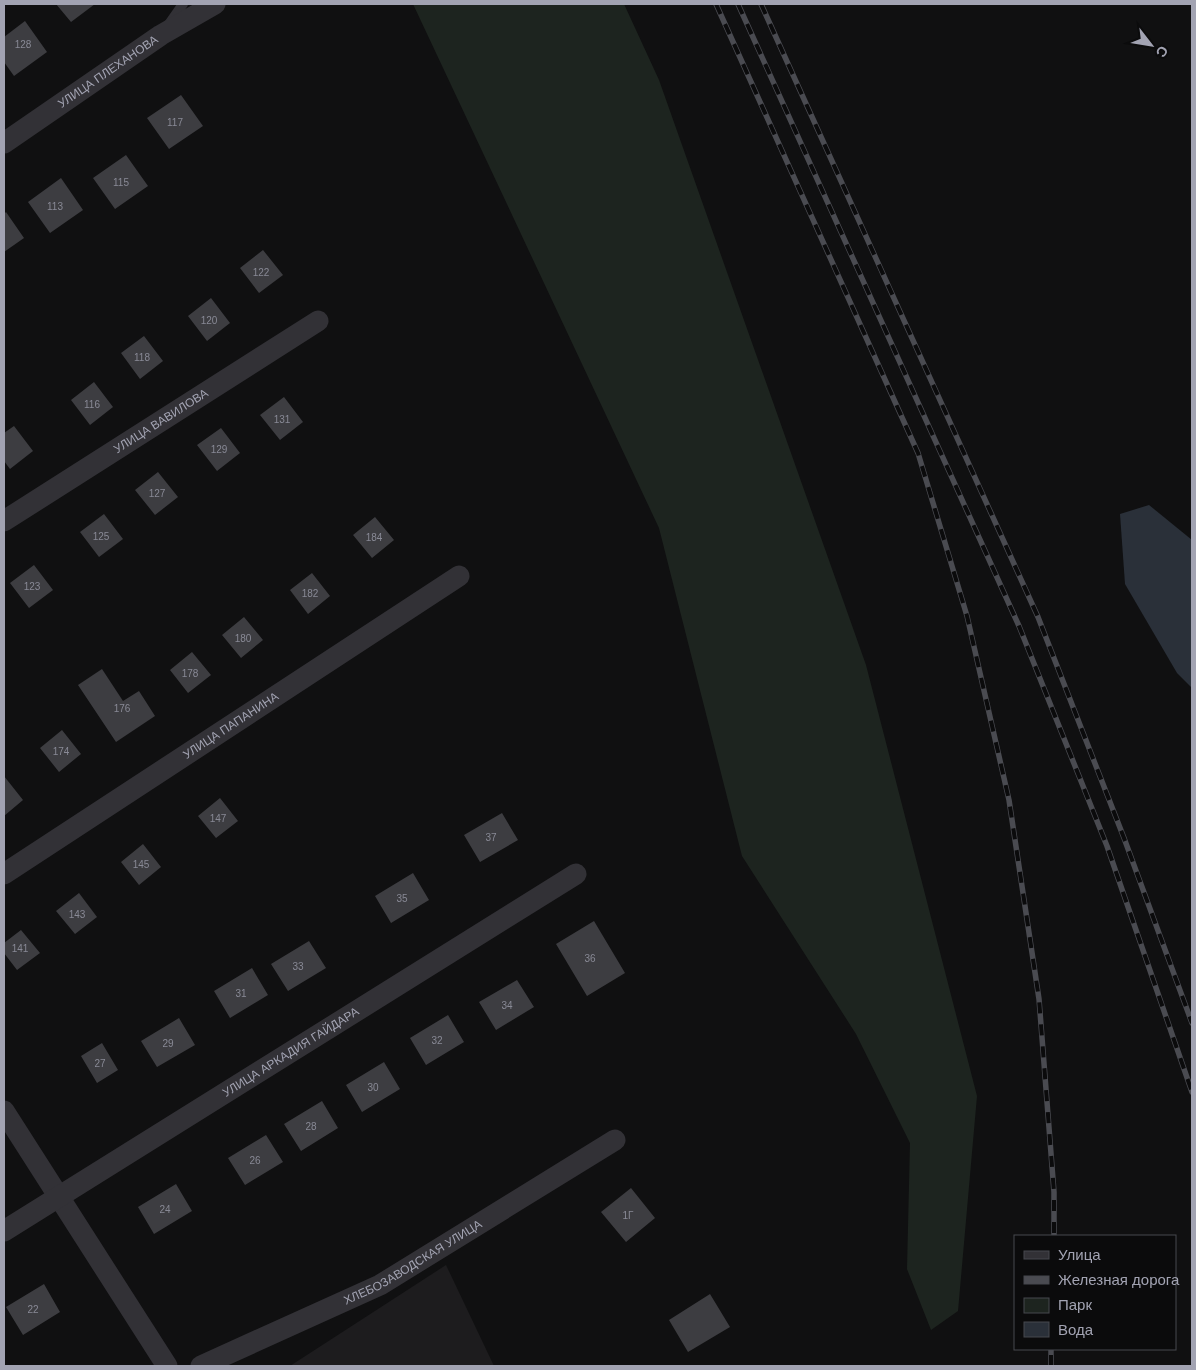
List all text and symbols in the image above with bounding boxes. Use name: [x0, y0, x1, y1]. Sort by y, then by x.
north arrow: [1126, 20, 1176, 70]
street label: УЛИЦА ПЛЕХАНОВА: [55, 32, 160, 111]
house number: 128: [15, 39, 32, 50]
text: С: [1153, 43, 1172, 60]
house number: 117: [167, 117, 183, 128]
house number: 115: [113, 177, 129, 188]
house number: 113: [47, 201, 63, 212]
house number: 122: [253, 267, 270, 278]
house number: 120: [201, 315, 218, 326]
house number: 118: [134, 352, 150, 363]
street label: УЛИЦА ВАВИЛОВА: [111, 386, 211, 456]
house number: 116: [84, 399, 100, 410]
house number: 131: [274, 414, 291, 425]
house number: 129: [211, 444, 228, 455]
house number: 127: [149, 488, 166, 499]
house number: 125: [93, 531, 110, 542]
house number: 184: [366, 532, 383, 543]
house number: 123: [24, 581, 41, 592]
house number: 182: [302, 588, 319, 599]
house number: 180: [235, 633, 252, 644]
house number: 178: [182, 668, 199, 679]
street label: УЛИЦА ПАПАНИНА: [180, 689, 281, 762]
house number: 176: [114, 703, 131, 714]
house number: 174: [53, 746, 70, 757]
house number: 147: [210, 813, 227, 824]
house number: 37: [485, 832, 497, 843]
house number: 145: [133, 859, 150, 870]
house number: 35: [396, 893, 408, 904]
house number: 143: [69, 909, 86, 920]
house number: 141: [12, 943, 29, 954]
house number: 36: [584, 953, 596, 964]
house number: 33: [292, 961, 304, 972]
house number: 31: [235, 988, 247, 999]
house number: 34: [501, 1000, 513, 1011]
street label: УЛИЦА АРКАДИЯ ГАЙДАРА: [220, 1004, 361, 1100]
house number: 32: [431, 1035, 443, 1046]
house number: 29: [162, 1038, 174, 1049]
house number: 27: [94, 1058, 106, 1069]
house number: 30: [367, 1082, 379, 1093]
house number: 28: [305, 1121, 317, 1132]
house number: 26: [249, 1155, 261, 1166]
house number: 24: [159, 1204, 171, 1215]
house number: 1Г: [623, 1210, 634, 1221]
street label: ХЛЕБОЗАВОДСКАЯ УЛИЦА: [341, 1217, 484, 1308]
legend: [1014, 1235, 1176, 1350]
text: Улица: [1058, 1246, 1101, 1263]
text: Железная дорога: [1058, 1271, 1180, 1288]
text: Парк: [1058, 1296, 1092, 1313]
house number: 22: [27, 1304, 39, 1315]
text: Вода: [1058, 1321, 1094, 1338]

